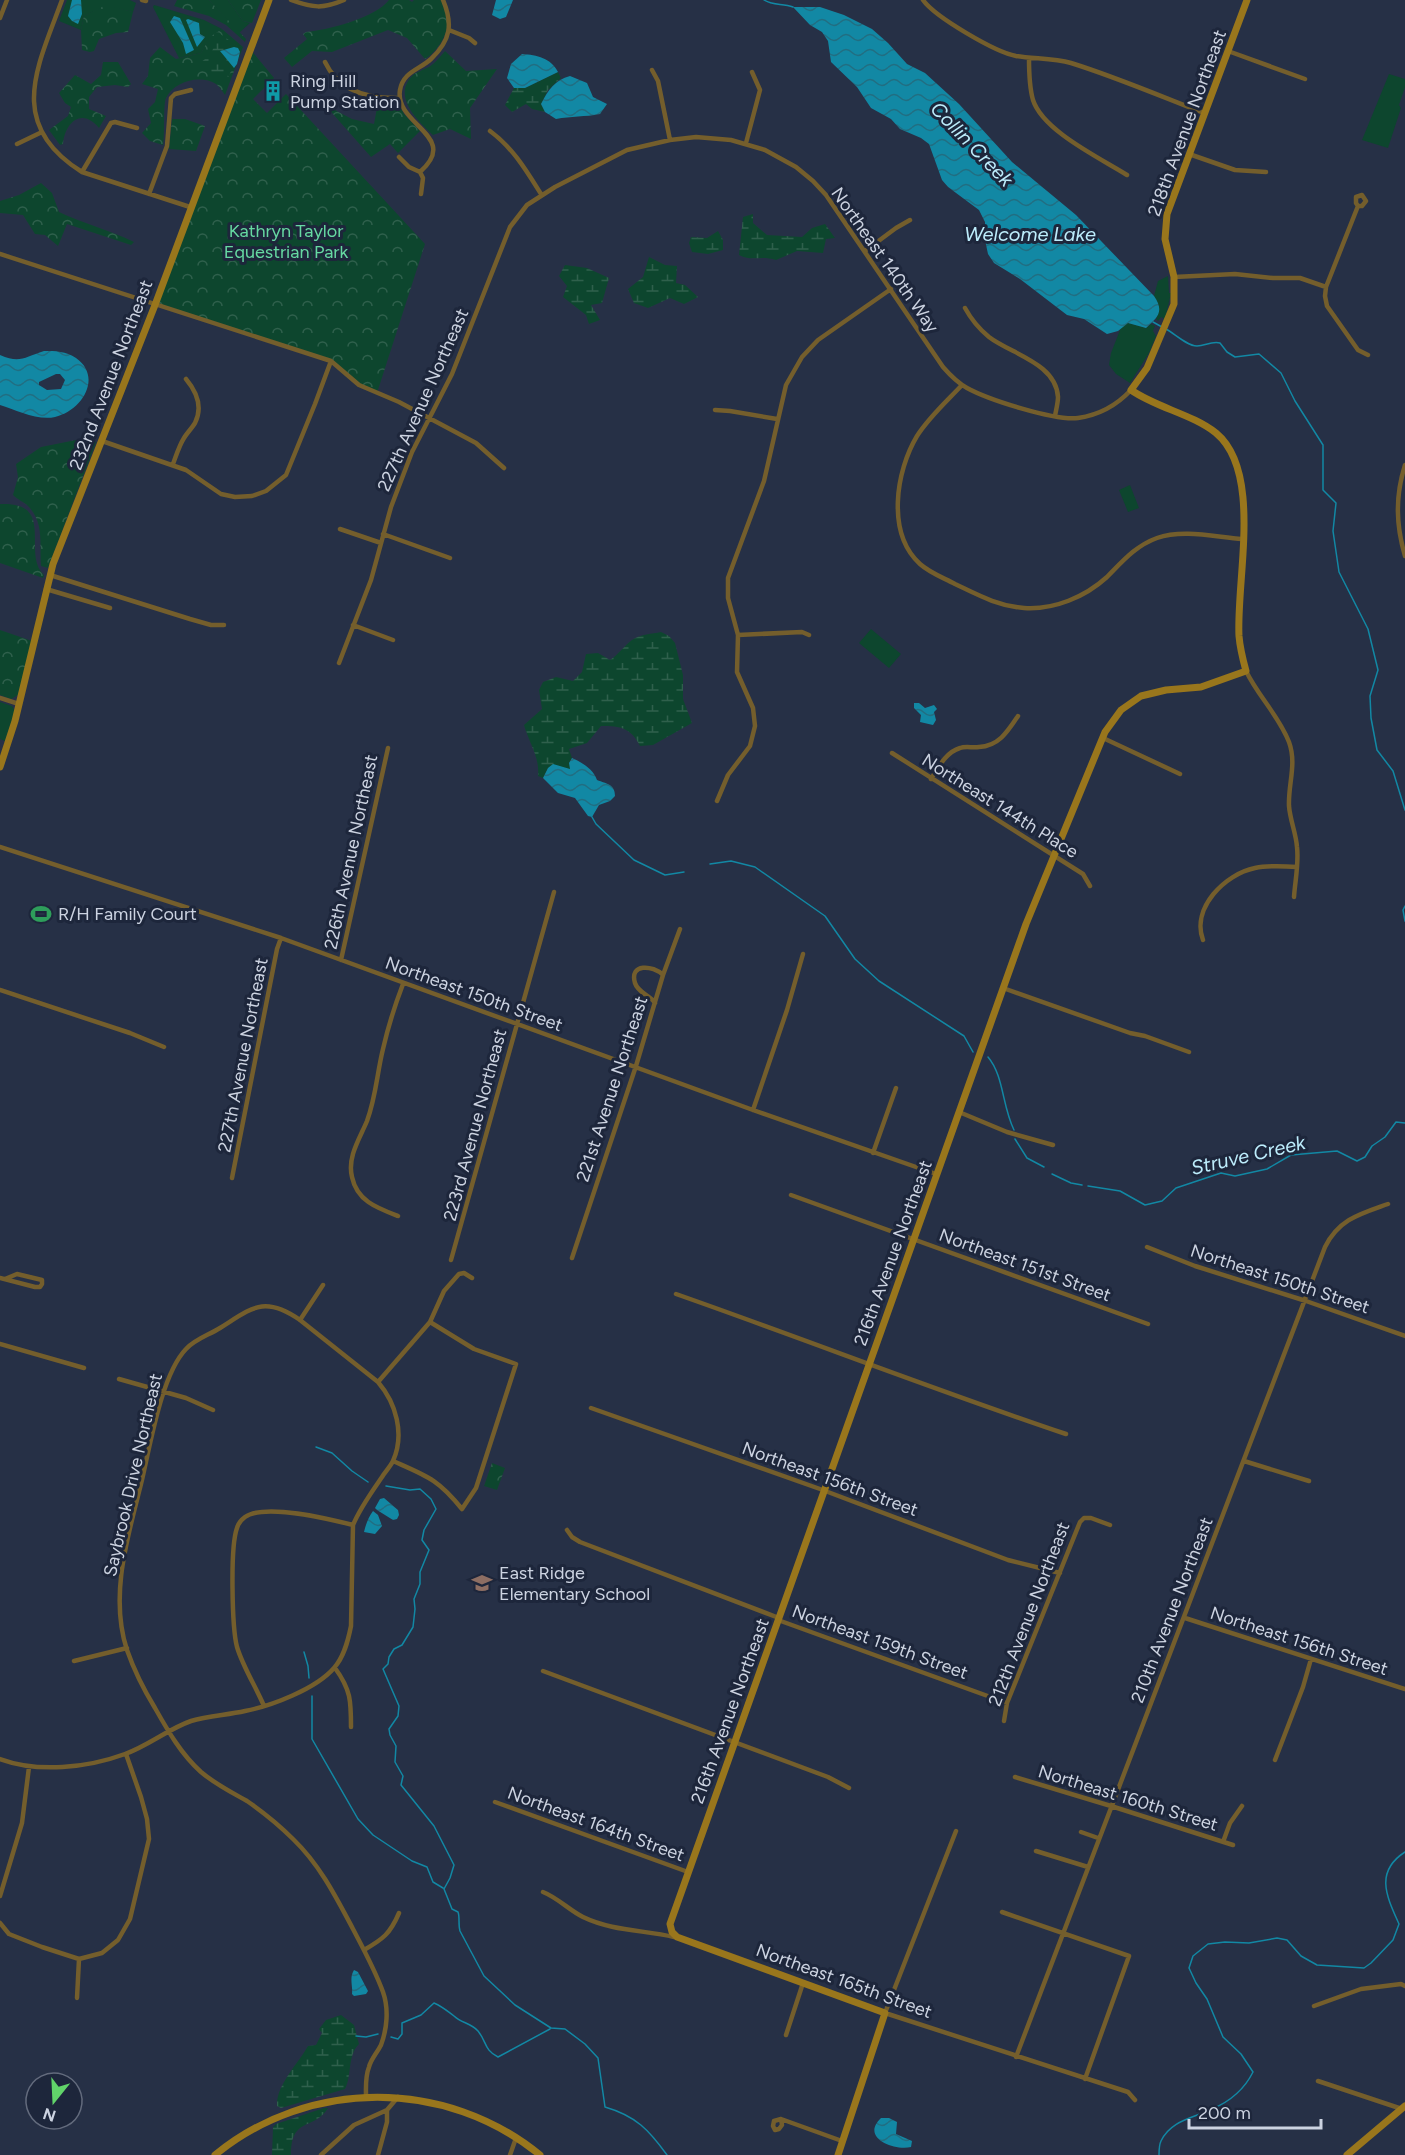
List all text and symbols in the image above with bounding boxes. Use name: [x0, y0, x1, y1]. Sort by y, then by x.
street label: 218th Avenue Northeast: [1143, 27, 1231, 219]
place label: Ring Hill Pump Station: [290, 70, 399, 113]
building icon: Ring Hill Pump Station: [261, 79, 285, 103]
water label: Collin Creek: [926, 97, 1019, 192]
street label: Northeast 140th Way: [827, 183, 944, 337]
park label: Kathryn Taylor Equestrian Park: [224, 220, 348, 263]
water label: Welcome Lake: [964, 222, 1096, 246]
street label: 232nd Avenue Northeast: [65, 277, 157, 473]
street label: 227th Avenue Northeast: [373, 305, 473, 495]
street label: Northeast 144th Place: [918, 749, 1082, 863]
street label: 226th Avenue Northeast: [320, 752, 382, 951]
sports icon: R/H Family Court: [29, 902, 53, 926]
place label: R/H Family Court: [58, 903, 197, 925]
street label: Northeast 150th Street: [382, 952, 566, 1036]
street label: 227th Avenue Northeast: [213, 956, 273, 1154]
street label: 221st Avenue Northeast: [572, 993, 652, 1185]
street label: 223rd Avenue Northeast: [439, 1026, 511, 1223]
water label: Struve Creek: [1188, 1130, 1309, 1180]
street label: 216th Avenue Northeast: [849, 1157, 937, 1349]
street label: Northeast 151st Street: [936, 1224, 1114, 1306]
street label: Northeast 150th Street: [1188, 1240, 1372, 1318]
street label: Saybrook Drive Northeast: [99, 1371, 167, 1579]
street label: Northeast 156th Street: [739, 1437, 921, 1521]
street label: 210th Avenue Northeast: [1126, 1514, 1218, 1706]
street label: 212th Avenue Northeast: [984, 1519, 1074, 1709]
place label: East Ridge Elementary School: [499, 1562, 650, 1605]
school or university icon: East Ridge Elementary School: [470, 1571, 494, 1595]
street label: Northeast 159th Street: [789, 1600, 971, 1684]
street label: Northeast 156th Street: [1207, 1602, 1391, 1680]
street label: 216th Avenue Northeast: [686, 1615, 774, 1807]
street label: Northeast 160th Street: [1035, 1760, 1221, 1836]
street label: Northeast 164th Street: [505, 1782, 688, 1866]
street label: Northeast 165th Street: [753, 1939, 935, 2023]
north arrow: [24, 2071, 84, 2131]
scale bar: [1189, 2092, 1321, 2130]
text: 200 m: [1198, 2102, 1251, 2124]
text: N: [41, 2104, 58, 2126]

